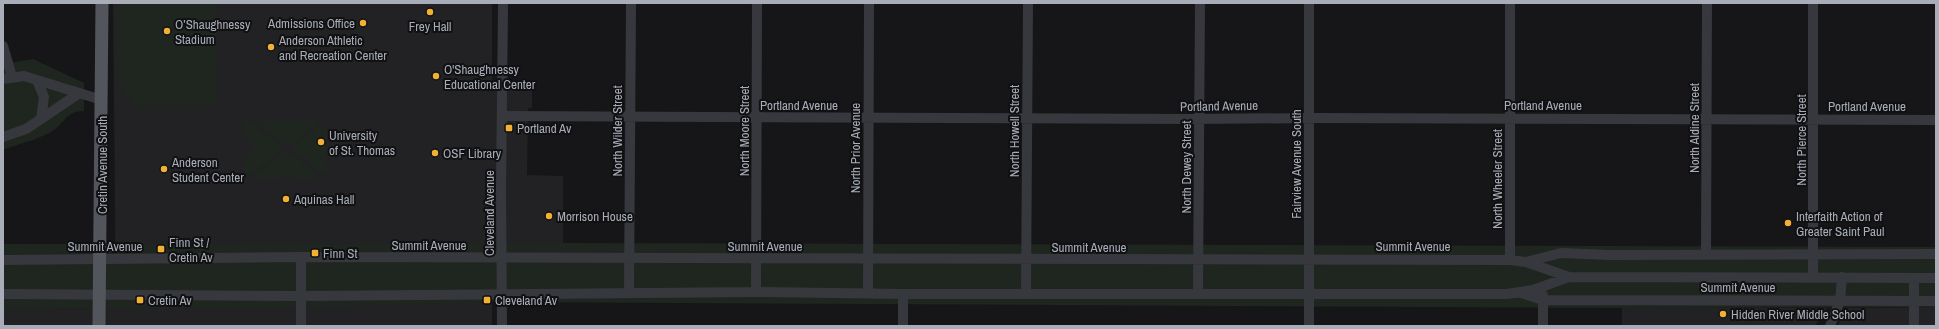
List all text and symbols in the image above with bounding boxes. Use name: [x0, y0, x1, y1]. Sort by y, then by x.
marker: Frey Hall: [425, 7, 435, 17]
place label: Admissions Office: [267, 15, 355, 32]
place label: O’Shaughnessy Stadium: [175, 16, 251, 48]
marker: Admissions Office: [358, 18, 368, 28]
place label: Frey Hall: [409, 18, 451, 35]
marker: O’Shaughnessy Stadium: [162, 26, 172, 36]
place label: Anderson Athletic and Recreation Center: [278, 32, 387, 64]
marker: Anderson Athletic and Recreation Center: [266, 42, 276, 52]
place label: O'Shaughnessy Educational Center: [444, 61, 536, 93]
marker: O'Shaughnessy Educational Center: [431, 71, 441, 81]
street label: North Aldine Street: [1686, 83, 1703, 173]
street label: North Wilder Street: [609, 85, 626, 177]
street label: North Howell Street: [1006, 85, 1023, 177]
street label: North Moore Street: [736, 86, 753, 176]
street label: North Pierce Street: [1793, 94, 1810, 186]
street label: Portland Avenue: [760, 97, 838, 114]
street label: Portland Avenue: [1180, 97, 1258, 115]
street label: Portland Avenue: [1504, 97, 1582, 114]
street label: Portland Avenue: [1828, 98, 1906, 115]
street label: North Prior Avenue: [847, 103, 864, 193]
street label: Fairview Avenue South: [1288, 109, 1305, 219]
street label: Cretin Avenue South: [94, 116, 111, 214]
place label: Portland Av: [517, 120, 572, 137]
street label: North Dewey Street: [1178, 120, 1195, 214]
marker: Portland Av: [504, 123, 514, 133]
place label: University of St. Thomas: [329, 127, 395, 159]
street label: North Wheeler Street: [1489, 129, 1506, 229]
marker: University of St. Thomas: [316, 137, 326, 147]
place label: OSF Library: [443, 145, 502, 162]
marker: OSF Library: [430, 148, 440, 158]
place label: Anderson Student Center: [171, 154, 244, 186]
marker: Anderson Student Center: [159, 164, 169, 174]
street label: Cleveland Avenue: [481, 170, 498, 256]
place label: Aquinas Hall: [293, 191, 354, 208]
marker: Aquinas Hall: [281, 194, 291, 204]
place label: Morrison House: [557, 208, 633, 225]
place label: Interfaith Action of Greater Saint Paul: [1796, 208, 1884, 240]
marker: Morrison House: [544, 211, 554, 221]
marker: Interfaith Action of Greater Saint Paul: [1783, 218, 1793, 228]
place label: Finn St / Cretin Av: [169, 234, 213, 266]
street label: Summit Avenue: [391, 237, 467, 254]
street label: Summit Avenue: [67, 238, 143, 255]
street label: Summit Avenue: [727, 238, 803, 255]
street label: Summit Avenue: [1375, 238, 1451, 255]
street label: Summit Avenue: [1051, 239, 1127, 256]
marker: Finn St / Cretin Av: [156, 244, 166, 254]
place label: Finn St: [323, 245, 357, 262]
marker: Finn St: [310, 248, 320, 258]
street label: Summit Avenue: [1700, 279, 1776, 296]
place label: Cretin Av: [148, 292, 192, 309]
place label: Cleveland Av: [495, 292, 558, 309]
marker: Cretin Av: [135, 295, 145, 305]
marker: Cleveland Av: [482, 295, 492, 305]
place label: Hidden River Middle School: [1731, 306, 1864, 323]
marker: Hidden River Middle School: [1718, 309, 1728, 319]

